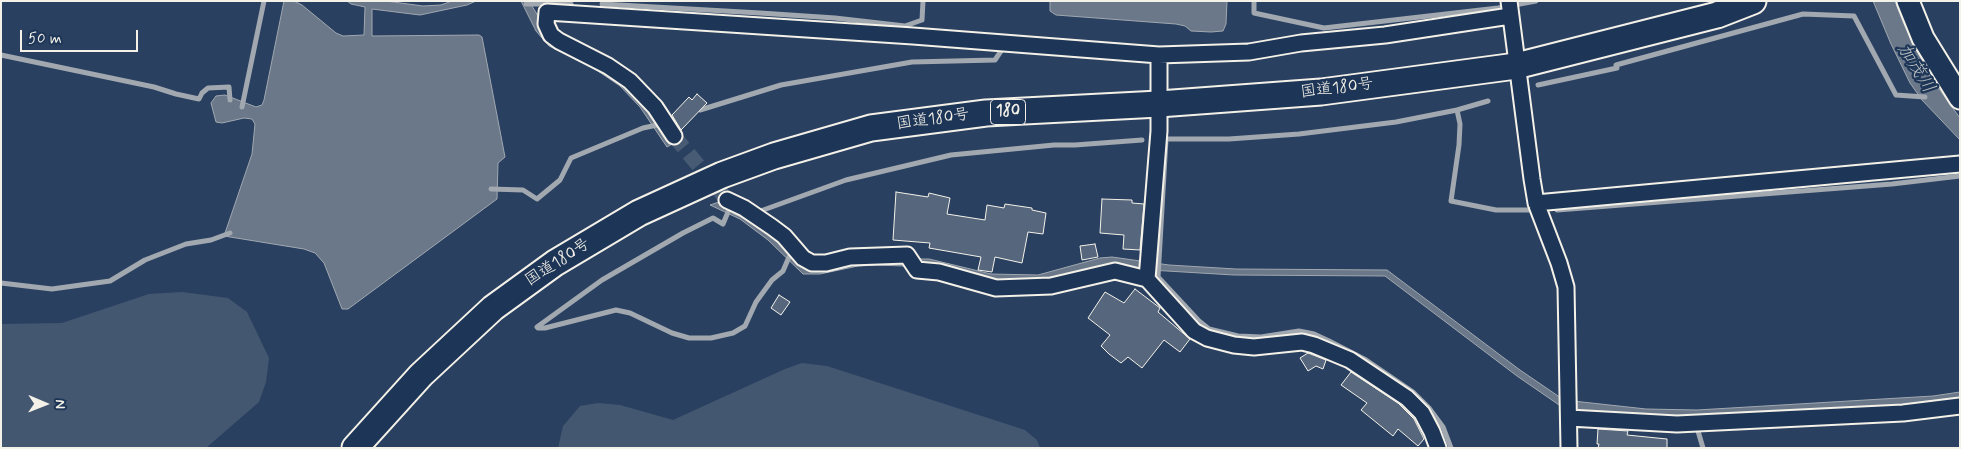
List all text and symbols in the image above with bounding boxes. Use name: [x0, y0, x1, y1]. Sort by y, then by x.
scale bar: [22, 20, 140, 52]
text: 50 m: [28, 29, 62, 49]
water label: 加茂川: [1892, 40, 1938, 98]
street label: 国道180号: [1299, 75, 1375, 103]
road number: 180: [990, 100, 1026, 124]
street label: 国道180号: [895, 105, 971, 135]
street label: 国道180号: [522, 235, 594, 291]
north arrow: [20, 379, 70, 429]
text: N: [51, 399, 69, 409]

